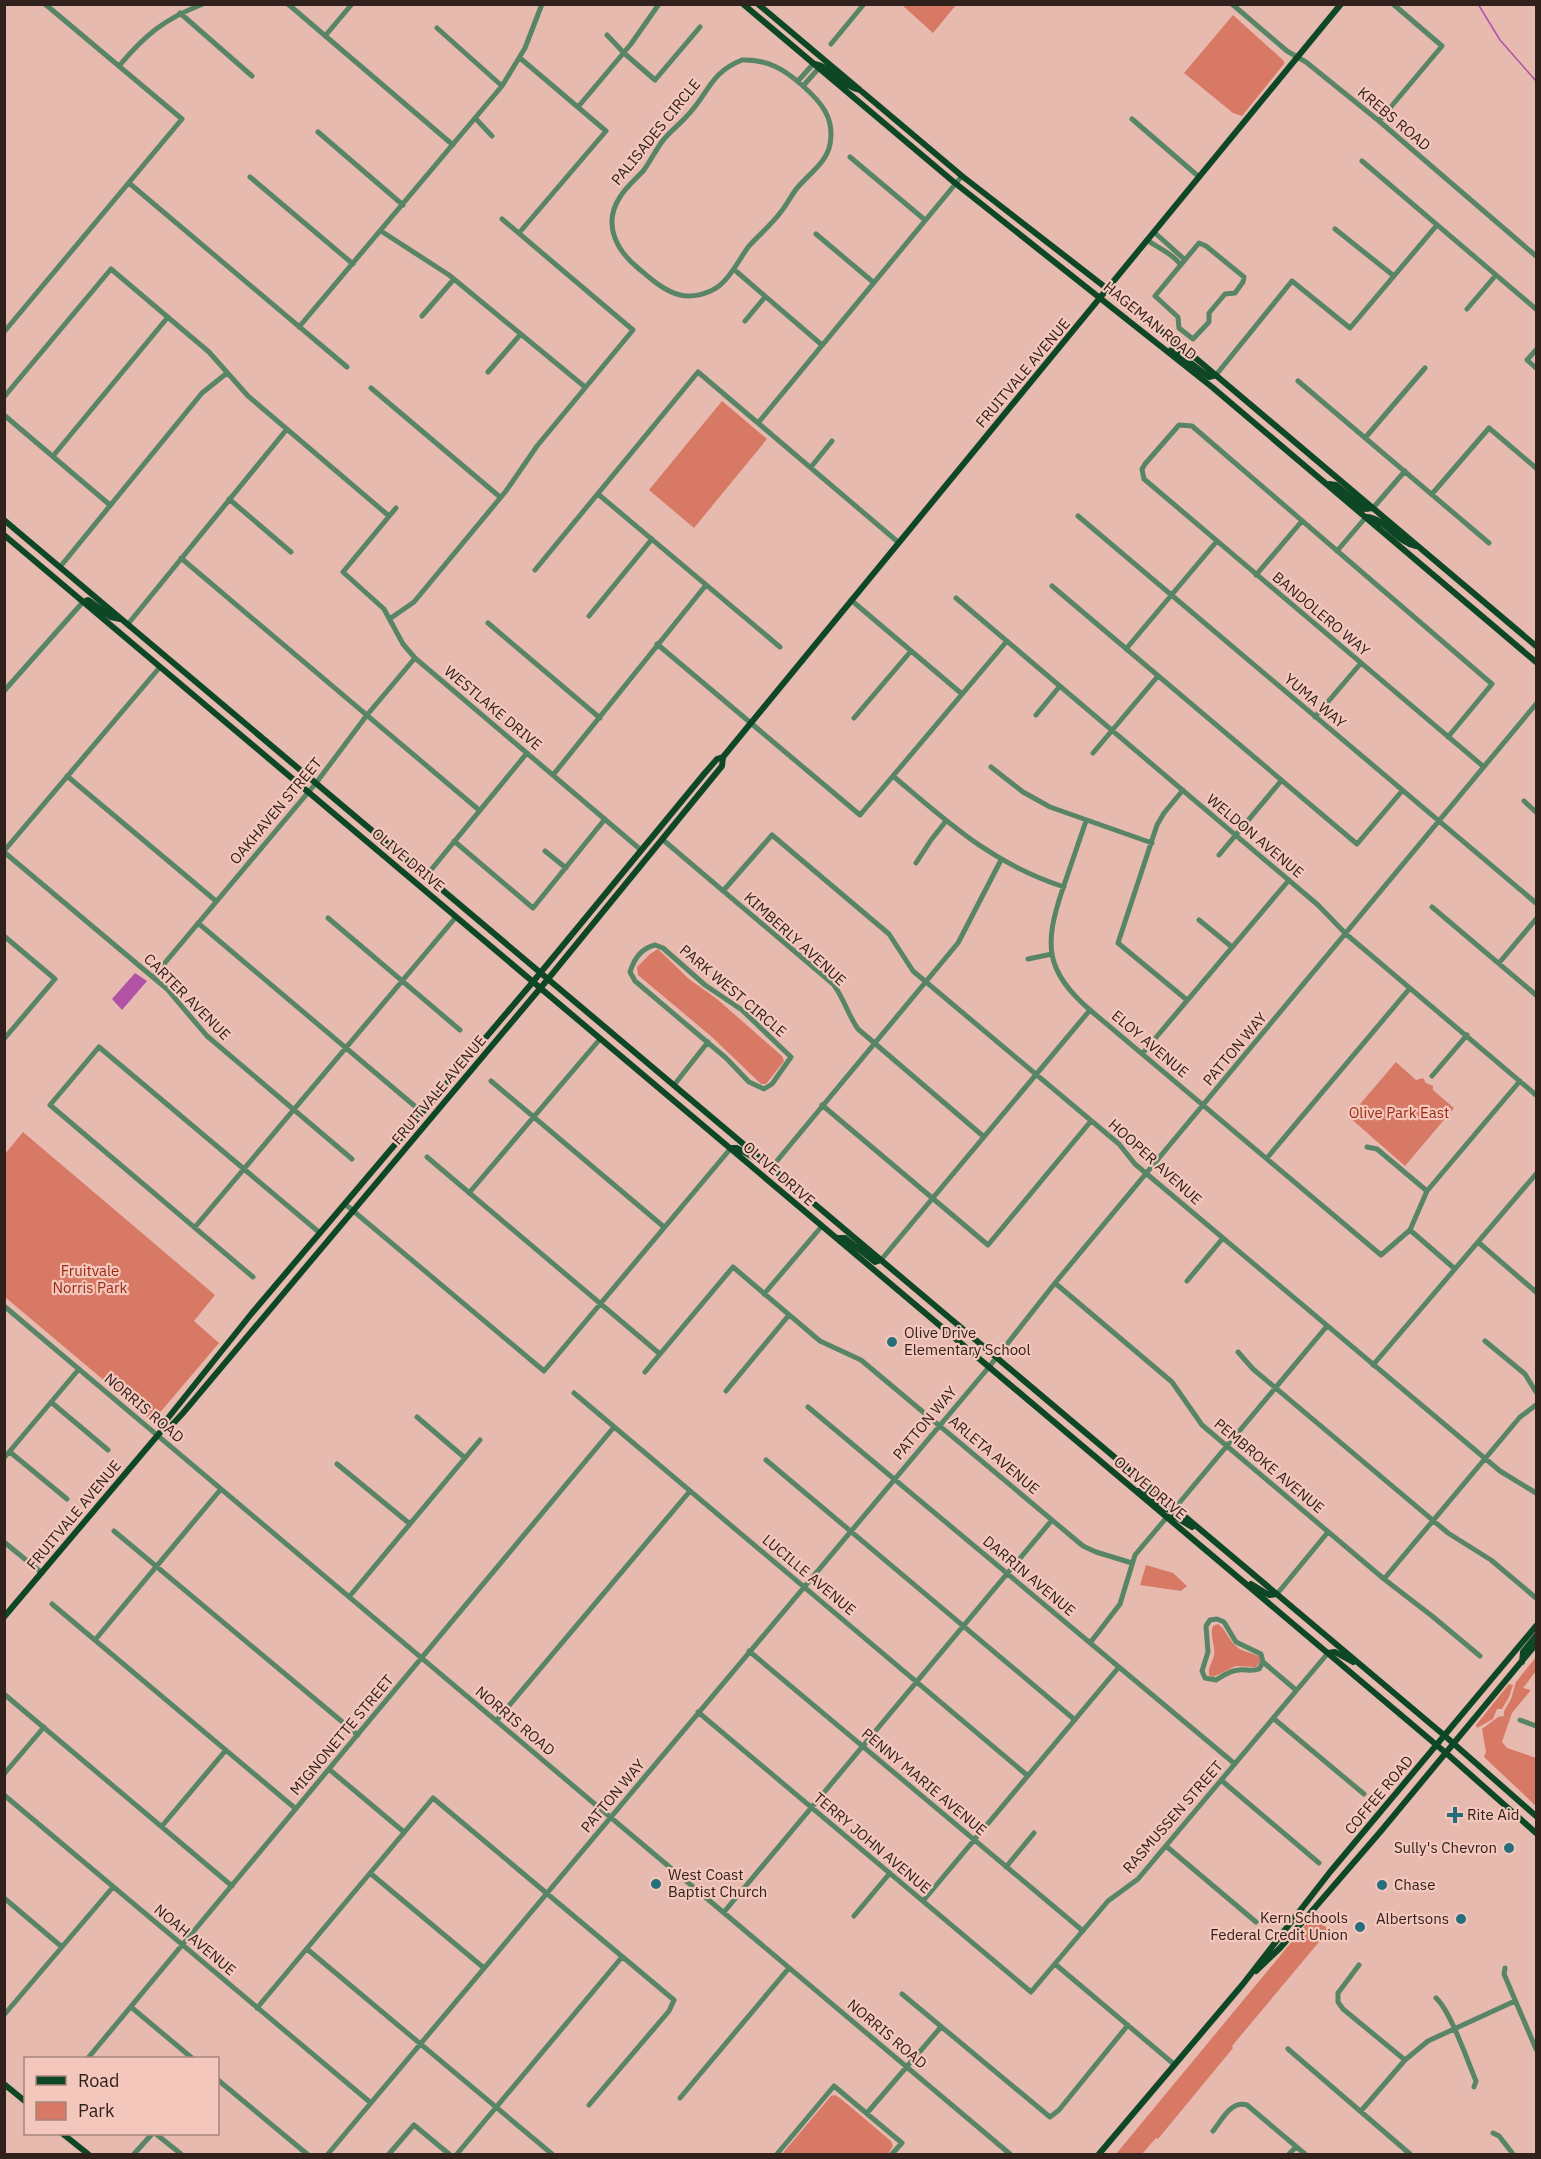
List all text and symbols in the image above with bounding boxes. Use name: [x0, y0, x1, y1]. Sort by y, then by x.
street label: PALISADES CIRCLE: [607, 75, 704, 189]
street label: KREBS ROAD: [1354, 83, 1435, 155]
street label: HAGEMAN ROAD: [1100, 277, 1201, 364]
street label: FRUITVALE AVENUE: [971, 314, 1074, 431]
street label: BANDOLERO WAY: [1269, 567, 1374, 660]
street label: WESTLAKE DRIVE: [440, 661, 546, 754]
street label: YUMA WAY: [1280, 669, 1350, 732]
street label: OAKHAVEN STREET: [225, 753, 326, 868]
street label: WELDON AVENUE: [1203, 789, 1308, 882]
street label: OLIVE DRIVE: [368, 824, 449, 896]
street label: KIMBERLY AVENUE: [740, 888, 850, 990]
street label: PARK WEST CIRCLE: [676, 940, 791, 1041]
street label: CARTER AVENUE: [140, 949, 235, 1044]
street label: ELOY AVENUE: [1108, 1006, 1193, 1081]
street label: PATTON WAY: [1198, 1008, 1271, 1089]
street label: FRUITVALE AVENUE: [387, 1031, 490, 1148]
park label: Olive Park East: [1349, 1103, 1449, 1122]
street label: HOOPER AVENUE: [1105, 1115, 1206, 1209]
street label: OLIVE DRIVE: [739, 1137, 819, 1210]
park label: Fruitvale Norris Park: [53, 1261, 128, 1297]
place label: Olive Drive Elementary School: [904, 1323, 1031, 1359]
marker: Olive Drive Elementary School: [885, 1335, 899, 1349]
street label: NORRIS ROAD: [101, 1369, 188, 1446]
street label: PATTON WAY: [888, 1382, 961, 1463]
street label: ARLETA AVENUE: [945, 1411, 1044, 1498]
street label: PEMBROKE AVENUE: [1210, 1414, 1328, 1517]
street label: OLIVE DRIVE: [1110, 1452, 1191, 1524]
street label: FRUITVALE AVENUE: [22, 1456, 125, 1573]
street label: LUCILLE AVENUE: [759, 1530, 860, 1619]
street label: DARRIN AVENUE: [979, 1531, 1080, 1620]
street label: MIGNONETTE STREET: [286, 1670, 398, 1799]
street label: NORRIS ROAD: [472, 1682, 559, 1759]
street label: PENNY MARIE AVENUE: [858, 1724, 991, 1840]
street label: COFFEE ROAD: [1340, 1751, 1417, 1838]
street label: PATTON WAY: [576, 1755, 649, 1836]
street label: RASMUSSEN STREET: [1118, 1756, 1227, 1877]
street label: TERRY JOHN AVENUE: [810, 1788, 935, 1897]
place label: Rite Aid: [1467, 1805, 1519, 1824]
marker: Rite Aid: [1448, 1808, 1462, 1822]
place label: Sully's Chevron: [1394, 1838, 1497, 1857]
marker: Sully's Chevron: [1502, 1841, 1516, 1855]
place label: West Coast Baptist Church: [668, 1865, 767, 1901]
place label: Chase: [1394, 1875, 1435, 1894]
marker: West Coast Baptist Church: [649, 1877, 663, 1891]
marker: Chase: [1375, 1878, 1389, 1892]
street label: NOAH AVENUE: [150, 1900, 240, 1979]
place label: Kern Schools Federal Credit Union: [1210, 1908, 1348, 1944]
place label: Albertsons: [1376, 1909, 1449, 1928]
marker: Albertsons: [1454, 1912, 1468, 1926]
marker: Kern Schools Federal Credit Union: [1353, 1920, 1367, 1934]
street label: NORRIS ROAD: [844, 1995, 931, 2072]
legend: [24, 2057, 219, 2135]
text: Road: [78, 2069, 119, 2092]
text: Park: [78, 2099, 115, 2122]

